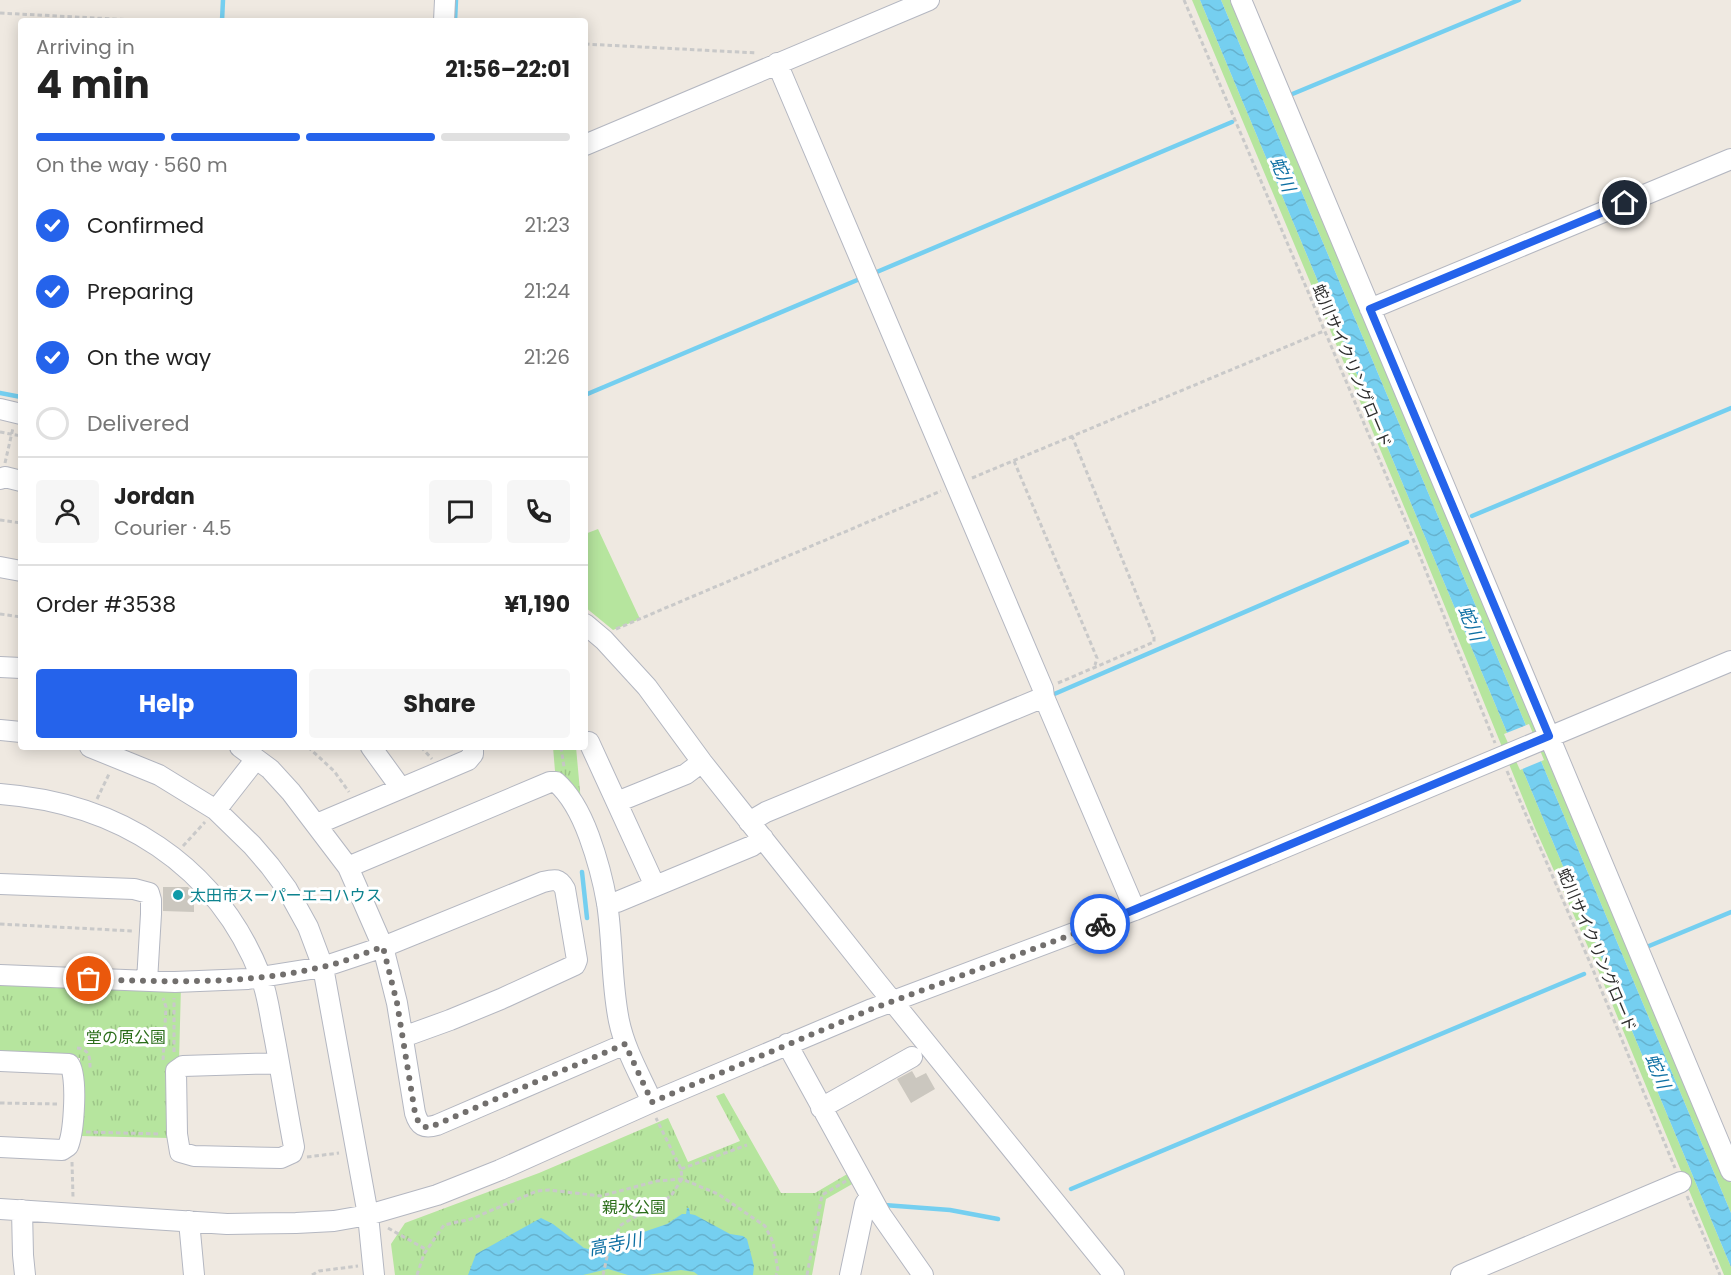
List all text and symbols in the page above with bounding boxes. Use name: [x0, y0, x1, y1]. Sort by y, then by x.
text: Arriving in: [36, 33, 135, 61]
text: 21:56–22:01: [445, 54, 570, 85]
text: 4 min: [36, 57, 150, 112]
text: On the way · 560 m: [36, 151, 228, 179]
water label: 蛇川: [1264, 153, 1302, 197]
pin: [1599, 177, 1650, 228]
icon: home: [1608, 186, 1641, 219]
icon: check: [36, 209, 69, 242]
text: Confirmed: [87, 210, 204, 241]
text: 21:23: [525, 211, 570, 239]
icon: check: [36, 275, 69, 308]
text: Preparing: [87, 276, 194, 307]
text: 21:24: [524, 277, 570, 305]
street label: 蛇川サイクリングロード: [1307, 281, 1397, 451]
icon: check: [36, 341, 69, 374]
text: On the way: [87, 342, 211, 373]
text: 21:26: [524, 343, 570, 371]
text: Delivered: [87, 408, 190, 439]
button: person: [36, 480, 99, 543]
button: chat: [429, 480, 492, 543]
button: phone: [507, 480, 570, 543]
text: Jordan: [114, 481, 195, 512]
text: Courier · 4.5: [114, 514, 232, 542]
text: Order #3538: [36, 589, 176, 620]
text: ¥1,190: [505, 589, 570, 620]
water label: 蛇川: [1452, 602, 1490, 646]
button: Help: [36, 669, 297, 738]
button: Share: [309, 669, 570, 738]
street label: 蛇川サイクリングロード: [1552, 865, 1642, 1035]
place label: 太田市スーパーエコハウス: [190, 884, 382, 907]
marker: 太田市スーパーエコハウス: [171, 888, 185, 902]
courier: [1070, 894, 1130, 954]
icon: bike: [1084, 908, 1117, 941]
pin: [63, 953, 114, 1004]
icon: bag: [72, 962, 105, 995]
park label: 堂の原公園: [86, 1026, 166, 1049]
water label: 蛇川: [1639, 1050, 1677, 1094]
park label: 親水公園: [602, 1196, 666, 1219]
water label: 高寺川: [586, 1226, 646, 1261]

